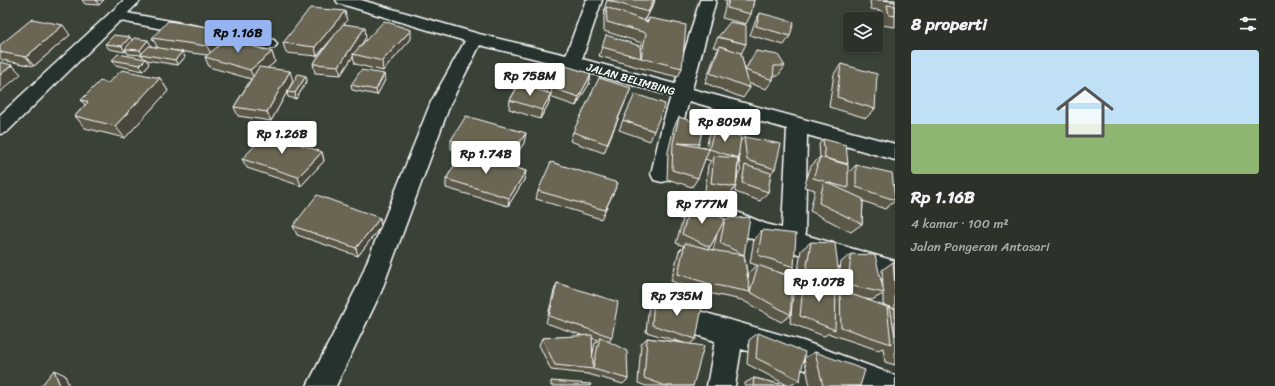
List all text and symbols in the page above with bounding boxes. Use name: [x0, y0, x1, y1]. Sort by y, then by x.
text: 8 properti: [911, 9, 987, 39]
map controls: [843, 12, 883, 52]
button: layers: [843, 12, 883, 52]
icon: filters: [1237, 13, 1259, 35]
pin: Rp 1.16B: [197, 20, 279, 54]
text: Rp 1.16B: [214, 21, 262, 44]
street label: JALAN BELIMBING: [583, 57, 678, 101]
pin: Rp 758M: [493, 63, 567, 97]
text: Rp 758M: [504, 64, 556, 87]
icon: home: [1049, 76, 1121, 148]
pin: Rp 809M: [688, 109, 762, 143]
text: Rp 809M: [698, 110, 752, 133]
pin: Rp 1.26B: [241, 121, 323, 155]
text: Rp 1.26B: [257, 122, 307, 145]
pin: Rp 1.74B: [445, 141, 527, 175]
text: Rp 1.74B: [460, 142, 512, 165]
text: Rp 1.16B: [911, 182, 975, 212]
pin: Rp 777M: [665, 191, 739, 225]
text: Rp 777M: [676, 192, 728, 215]
text: 4 kamar · 100 m²: [911, 212, 1009, 235]
text: Jalan Pangeran Antasari: [911, 235, 1050, 258]
pin: Rp 1.07B: [778, 269, 860, 303]
text: Rp 1.07B: [793, 270, 845, 293]
pin: Rp 735M: [640, 283, 714, 317]
text: Rp 735M: [651, 284, 703, 307]

